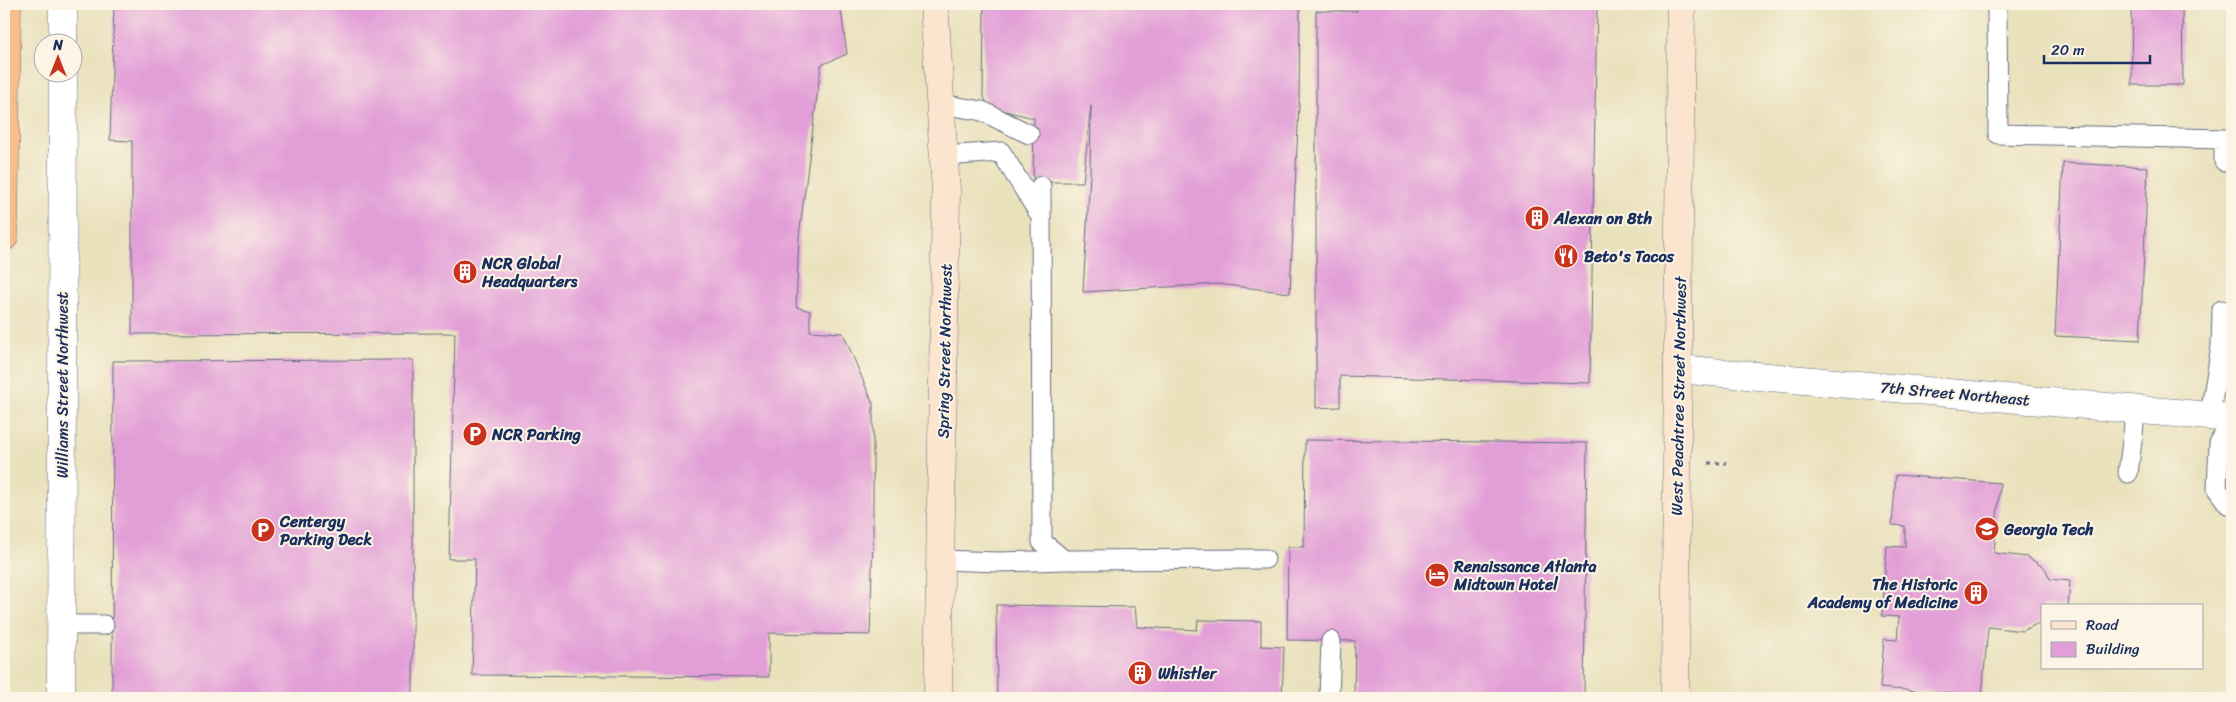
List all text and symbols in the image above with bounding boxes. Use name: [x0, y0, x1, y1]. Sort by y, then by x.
north arrow: [32, 32, 82, 82]
scale bar: [2044, 32, 2150, 64]
text: N: [52, 33, 63, 58]
text: 20 m: [2051, 37, 2085, 63]
place label: Alexan on 8th: [1553, 204, 1653, 233]
building icon: Alexan on 8th: [1524, 205, 1550, 231]
place label: Beto's Tacos: [1584, 242, 1675, 271]
restaurant icon: Beto's Tacos: [1553, 243, 1579, 269]
place label: NCR Global Headquarters: [481, 249, 578, 296]
building icon: NCR Global Headquarters: [452, 259, 478, 285]
street label: Spring Street Northwest: [928, 263, 961, 439]
street label: West Peachtree Street Northwest: [1662, 276, 1695, 516]
street label: Williams Street Northwest: [48, 292, 77, 478]
street label: 7th Street Northeast: [1879, 373, 2031, 414]
place label: NCR Parking: [491, 420, 582, 449]
parking icon: NCR Parking: [462, 421, 488, 447]
place label: Centergy Parking Deck: [279, 507, 372, 554]
place label: Georgia Tech: [2003, 515, 2094, 544]
school or university icon: Georgia Tech: [1974, 516, 2000, 542]
parking icon: Centergy Parking Deck: [250, 517, 276, 543]
place label: Renaissance Atlanta Midtown Hotel: [1453, 552, 1597, 599]
hotel icon: Renaissance Atlanta Midtown Hotel: [1424, 562, 1450, 588]
place label: The Historic Academy of Medicine: [1807, 570, 1959, 617]
building icon: The Historic Academy of Medicine: [1963, 580, 1989, 606]
legend: [2041, 604, 2204, 670]
text: Road: [2086, 612, 2119, 638]
text: Building: [2086, 636, 2140, 662]
place label: Whistler: [1158, 659, 1218, 688]
building icon: Whistler: [1127, 660, 1153, 686]

